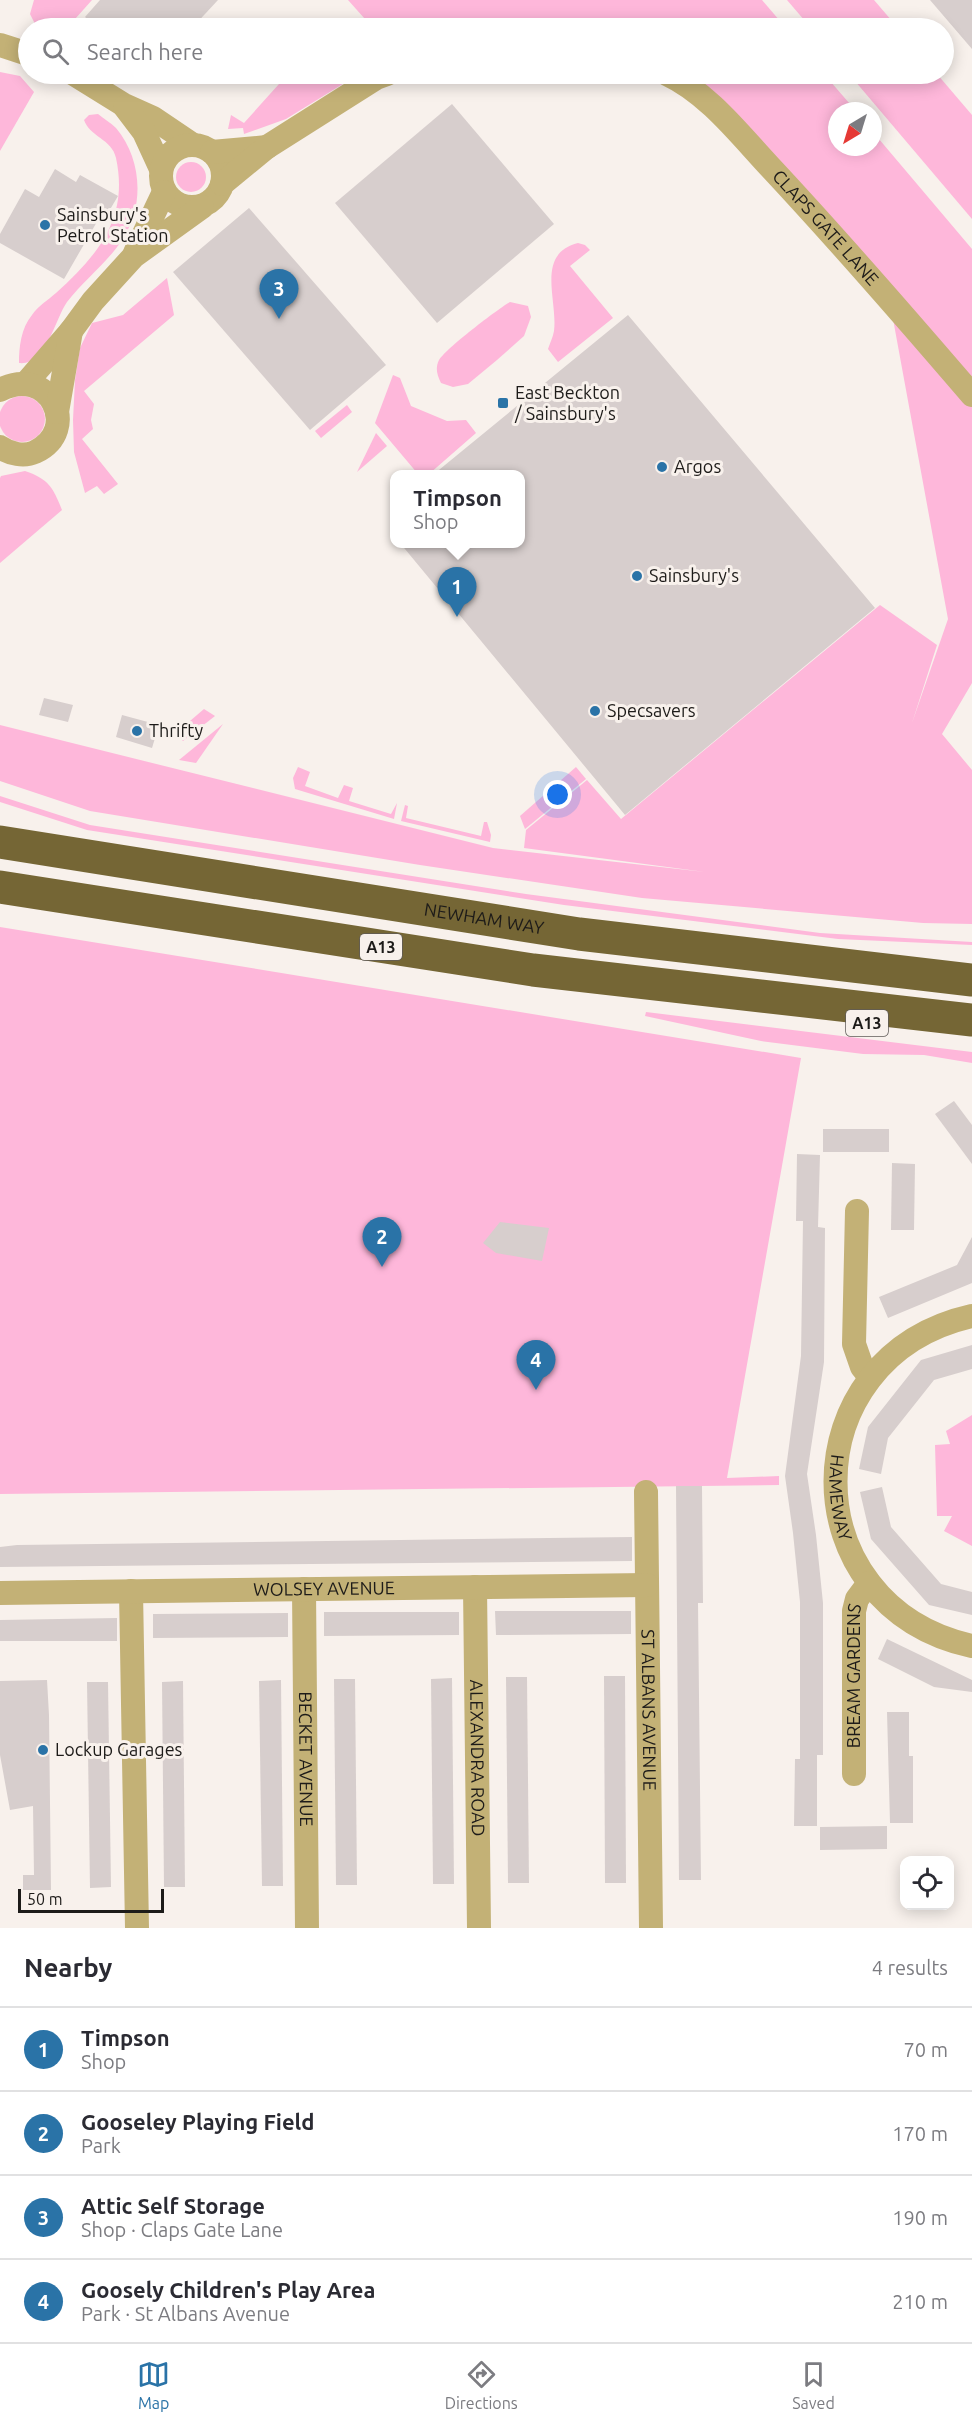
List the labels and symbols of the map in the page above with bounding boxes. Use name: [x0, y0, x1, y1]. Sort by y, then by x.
north arrow: [828, 102, 882, 156]
street label: CLAPS GATE LANE: [769, 166, 883, 289]
place label: Sainsbury's Petrol Station: [57, 204, 169, 245]
marker: Sainsbury's Petrol Station: [38, 218, 52, 232]
pin: 3: [260, 270, 298, 319]
place label: East Beckton / Sainsbury's: [514, 382, 620, 423]
marker: East Beckton / Sainsbury's: [496, 396, 510, 410]
place label: Argos: [674, 456, 721, 476]
marker: Argos: [655, 460, 669, 474]
place label: Sainsbury's: [649, 565, 739, 585]
pin: 1: [438, 568, 476, 617]
marker: Sainsbury's: [630, 569, 644, 583]
place label: Specsavers: [607, 700, 696, 720]
marker: Specsavers: [588, 704, 602, 718]
place label: Thrifty: [149, 720, 203, 740]
marker: Thrifty: [130, 724, 144, 738]
your location: [543, 780, 572, 809]
street label: NEWHAM WAY: [423, 899, 546, 937]
road number: A13: [360, 934, 402, 960]
road number: A13: [846, 1010, 888, 1036]
pin: 2: [362, 1218, 401, 1267]
pin: 4: [516, 1340, 556, 1390]
street label: HAMEWAY: [826, 1453, 857, 1544]
street label: WOLSEY AVENUE: [253, 1577, 395, 1599]
street label: BREAM GARDENS: [843, 1601, 864, 1748]
street label: ST ALBANS AVENUE: [639, 1629, 660, 1791]
street label: ALEXANDRA ROAD: [467, 1679, 489, 1837]
street label: BECKET AVENUE: [296, 1691, 317, 1827]
place label: Lockup Garages: [55, 1739, 183, 1759]
marker: Lockup Garages: [36, 1743, 50, 1757]
scale bar: [18, 1886, 164, 1914]

